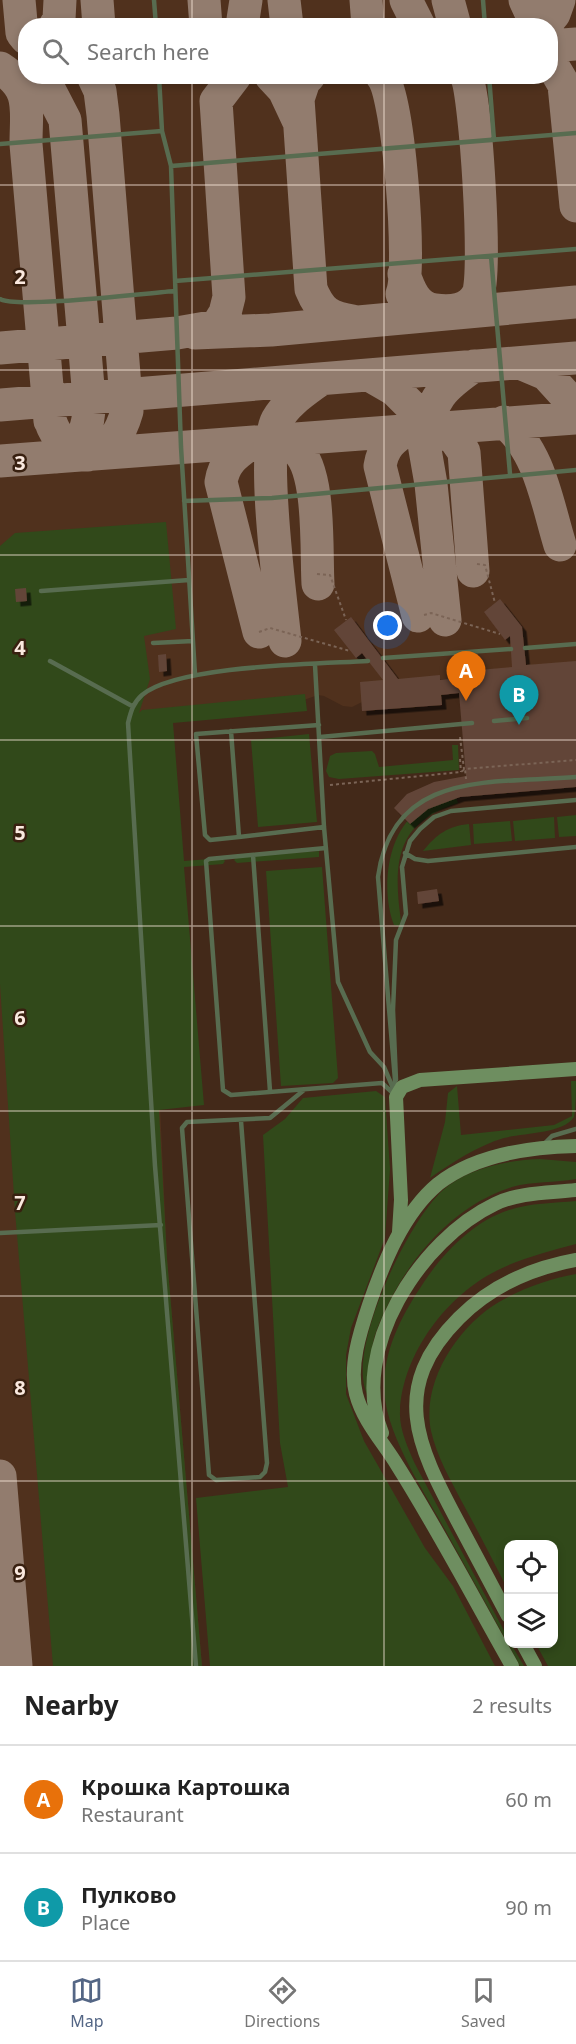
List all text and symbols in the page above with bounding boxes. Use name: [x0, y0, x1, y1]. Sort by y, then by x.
search box: [18, 18, 558, 84]
icon: search: [39, 35, 72, 68]
text: Search here: [87, 36, 209, 66]
text: 2: [14, 263, 26, 290]
text: 3: [14, 449, 26, 476]
your location: [373, 611, 402, 640]
text: 4: [14, 634, 26, 661]
pin: A: [446, 652, 486, 701]
pin: B: [500, 676, 538, 725]
text: 5: [14, 819, 26, 846]
text: 6: [14, 1004, 26, 1031]
text: 7: [14, 1189, 26, 1216]
text: 8: [14, 1374, 26, 1401]
map controls: [504, 1540, 558, 1648]
button: locate: [504, 1540, 558, 1594]
text: 9: [14, 1559, 26, 1586]
button: layers: [504, 1594, 558, 1648]
text: Nearby: [24, 1687, 119, 1723]
text: 2 results: [472, 1692, 552, 1719]
text: Крошка Картошка: [81, 1771, 290, 1801]
text: A: [37, 1786, 50, 1813]
text: 60 m: [505, 1786, 552, 1813]
text: Restaurant: [81, 1801, 184, 1828]
text: Пулково: [81, 1879, 176, 1909]
text: B: [37, 1894, 50, 1921]
text: 90 m: [505, 1894, 552, 1921]
text: Place: [81, 1909, 130, 1936]
tab: Map: [70, 1974, 104, 2032]
tab: Directions: [244, 1974, 320, 2032]
tab: Saved: [461, 1974, 506, 2032]

